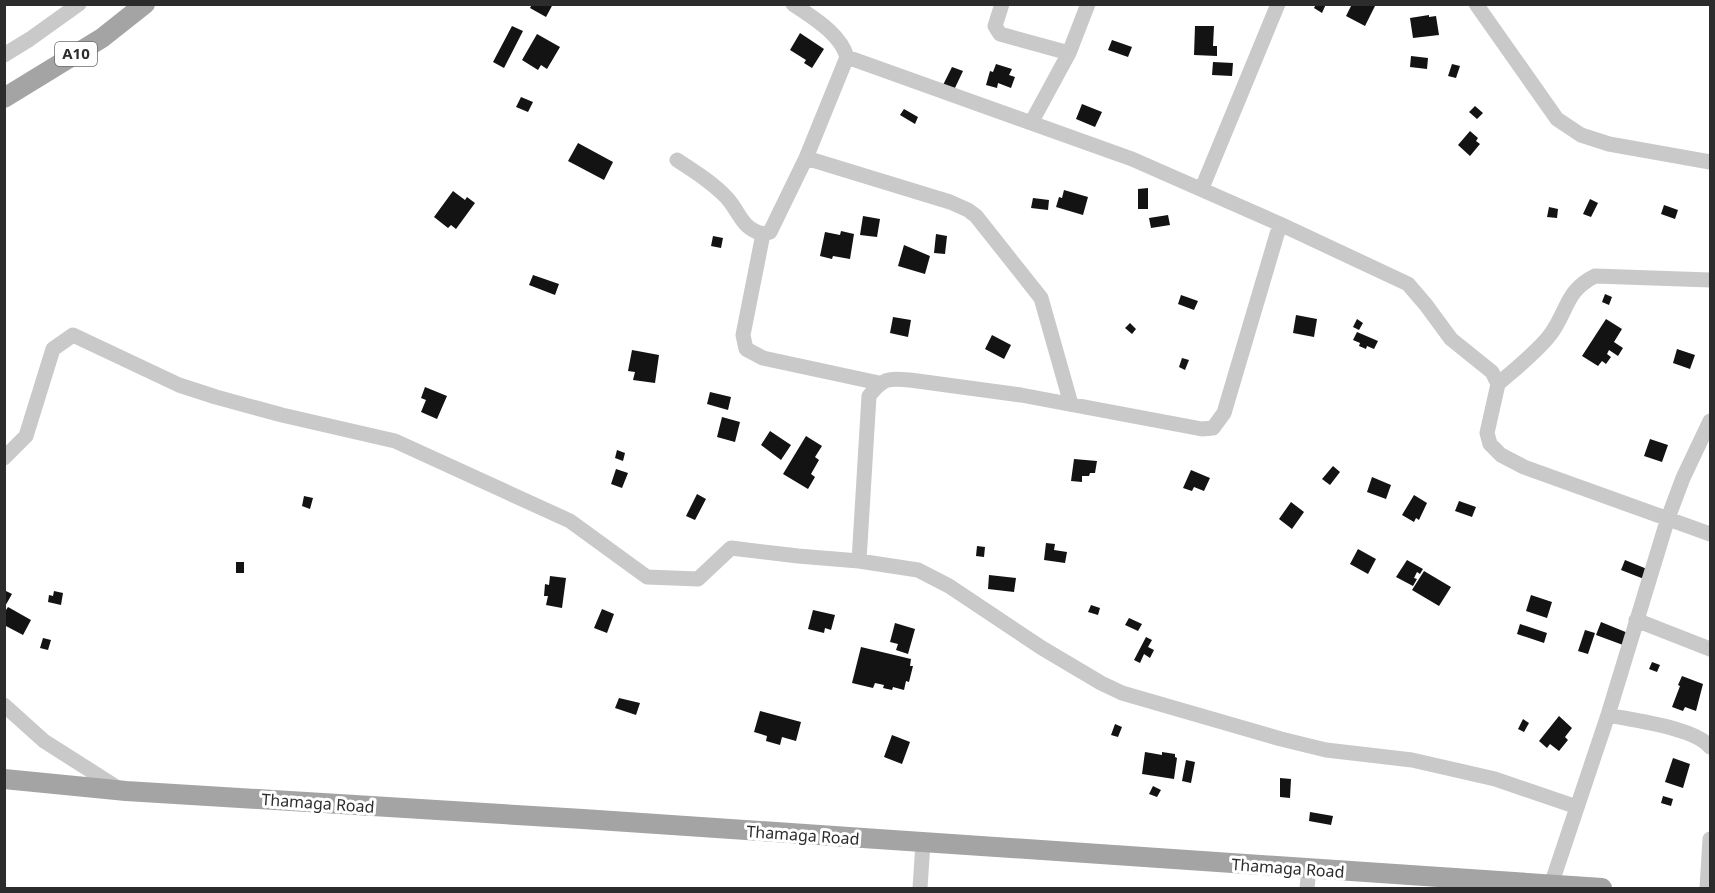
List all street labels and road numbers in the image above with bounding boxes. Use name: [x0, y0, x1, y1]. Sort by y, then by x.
road number: A10: [55, 42, 97, 66]
street label: Thamaga Road: [261, 788, 375, 818]
street label: Thamaga Road: [746, 820, 860, 850]
street label: Thamaga Road: [1231, 853, 1345, 883]

